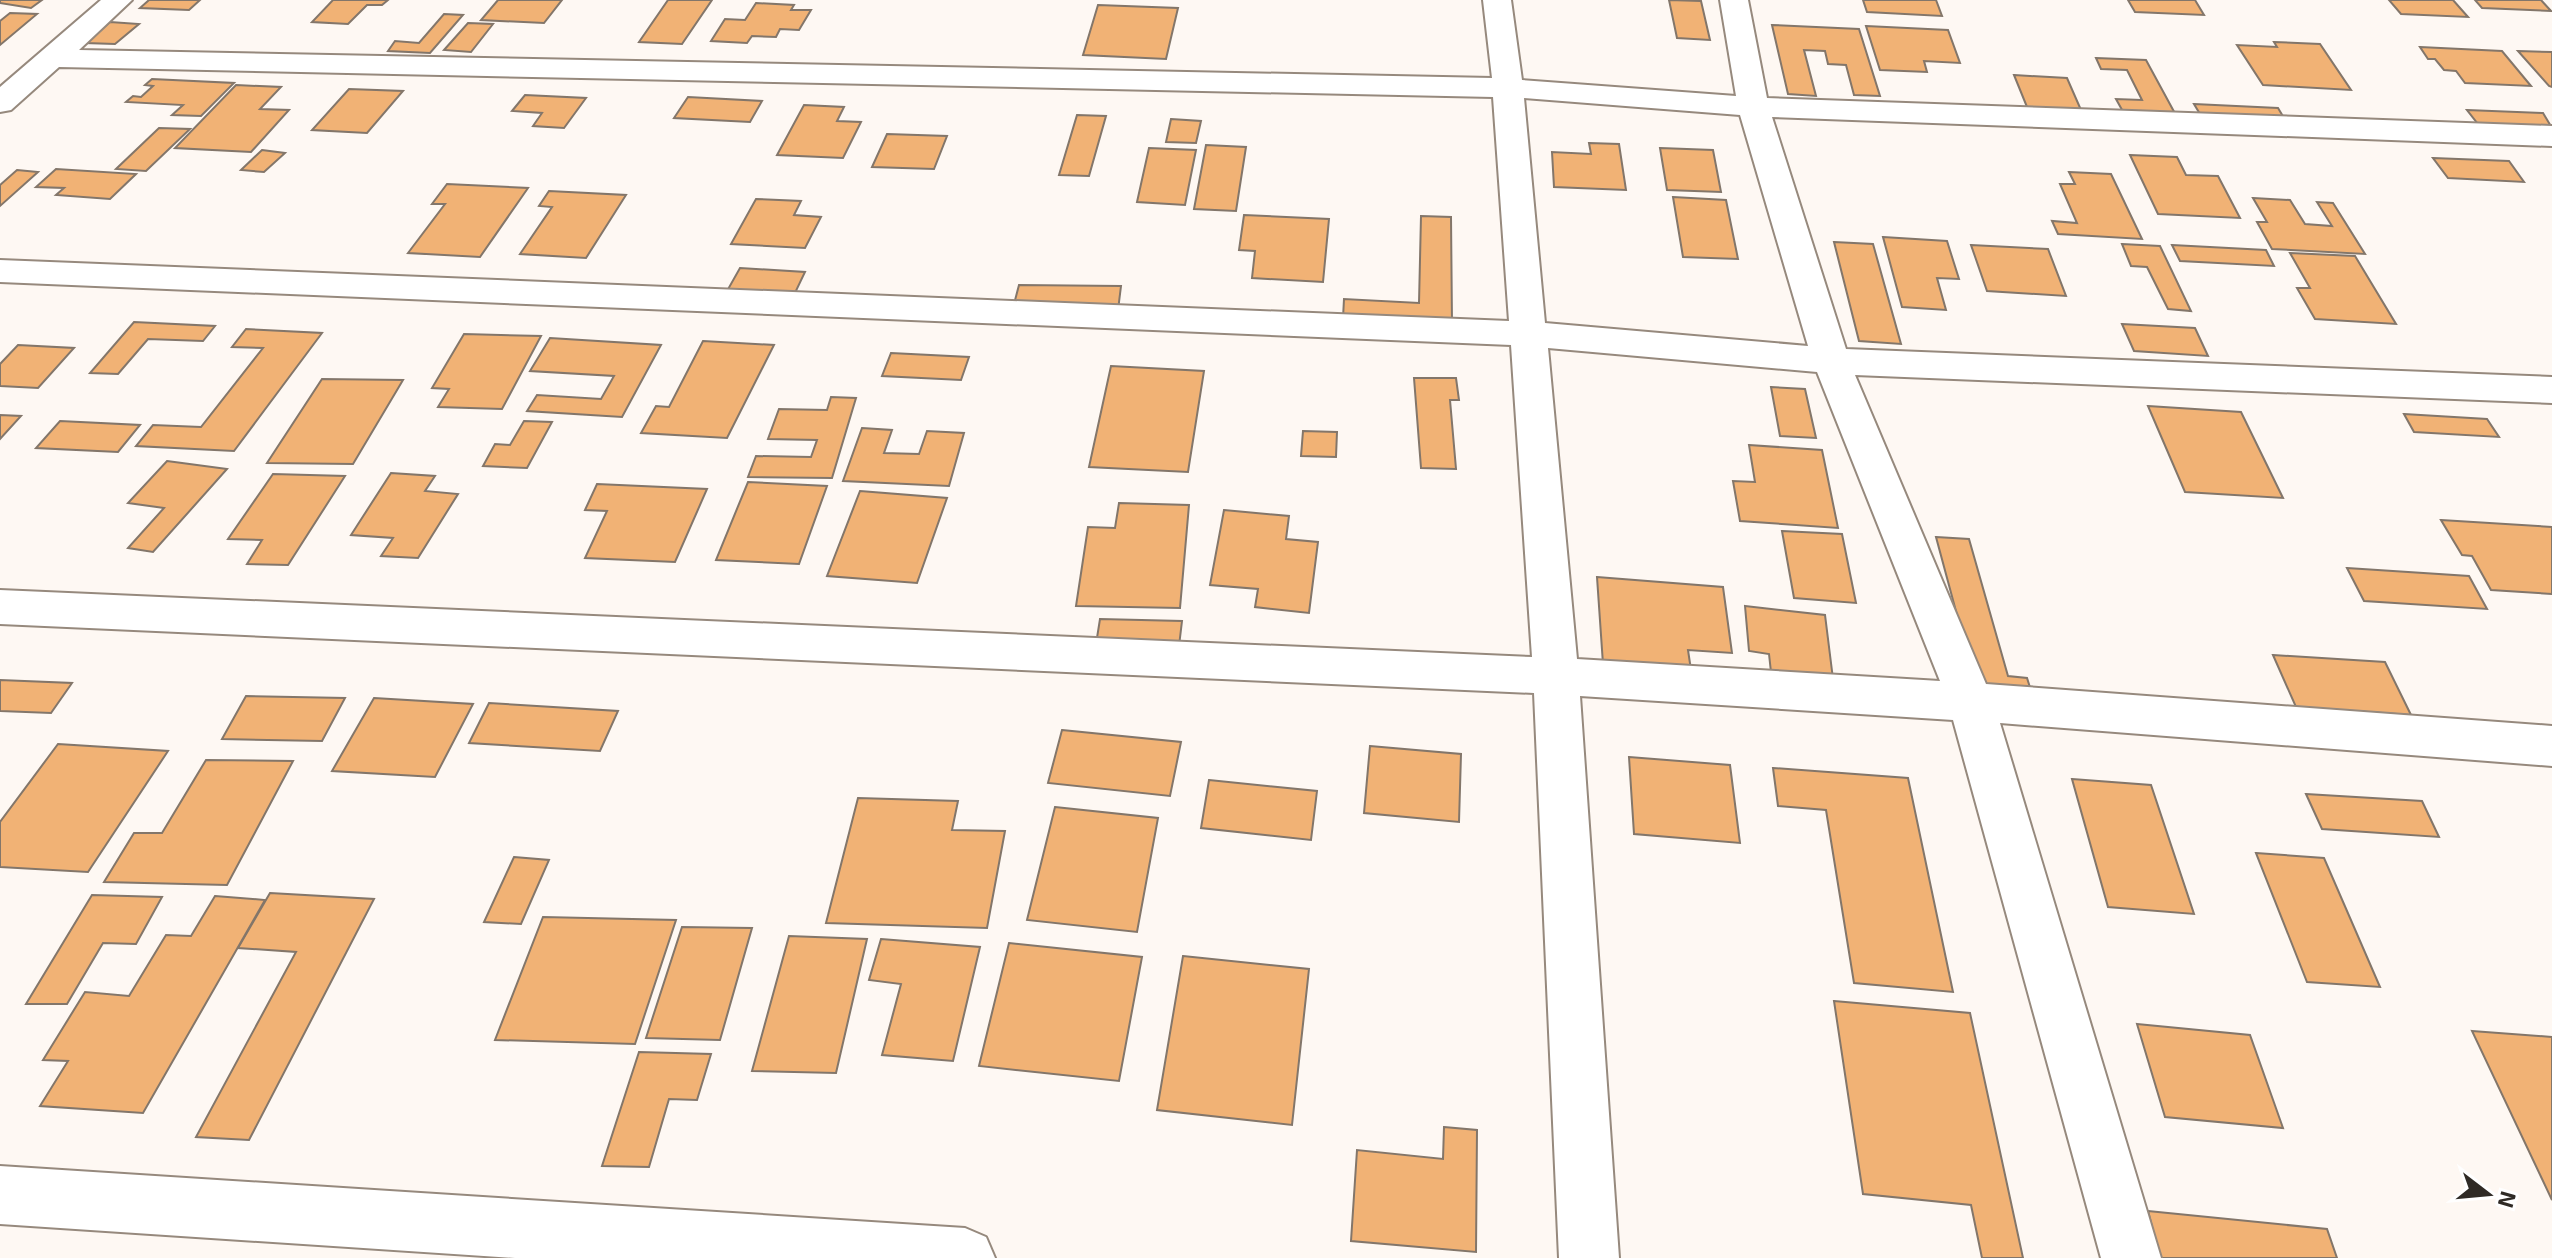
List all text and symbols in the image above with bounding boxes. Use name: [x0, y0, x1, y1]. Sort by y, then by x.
north arrow: [2448, 1154, 2528, 1234]
text: N: [2494, 1189, 2523, 1211]

